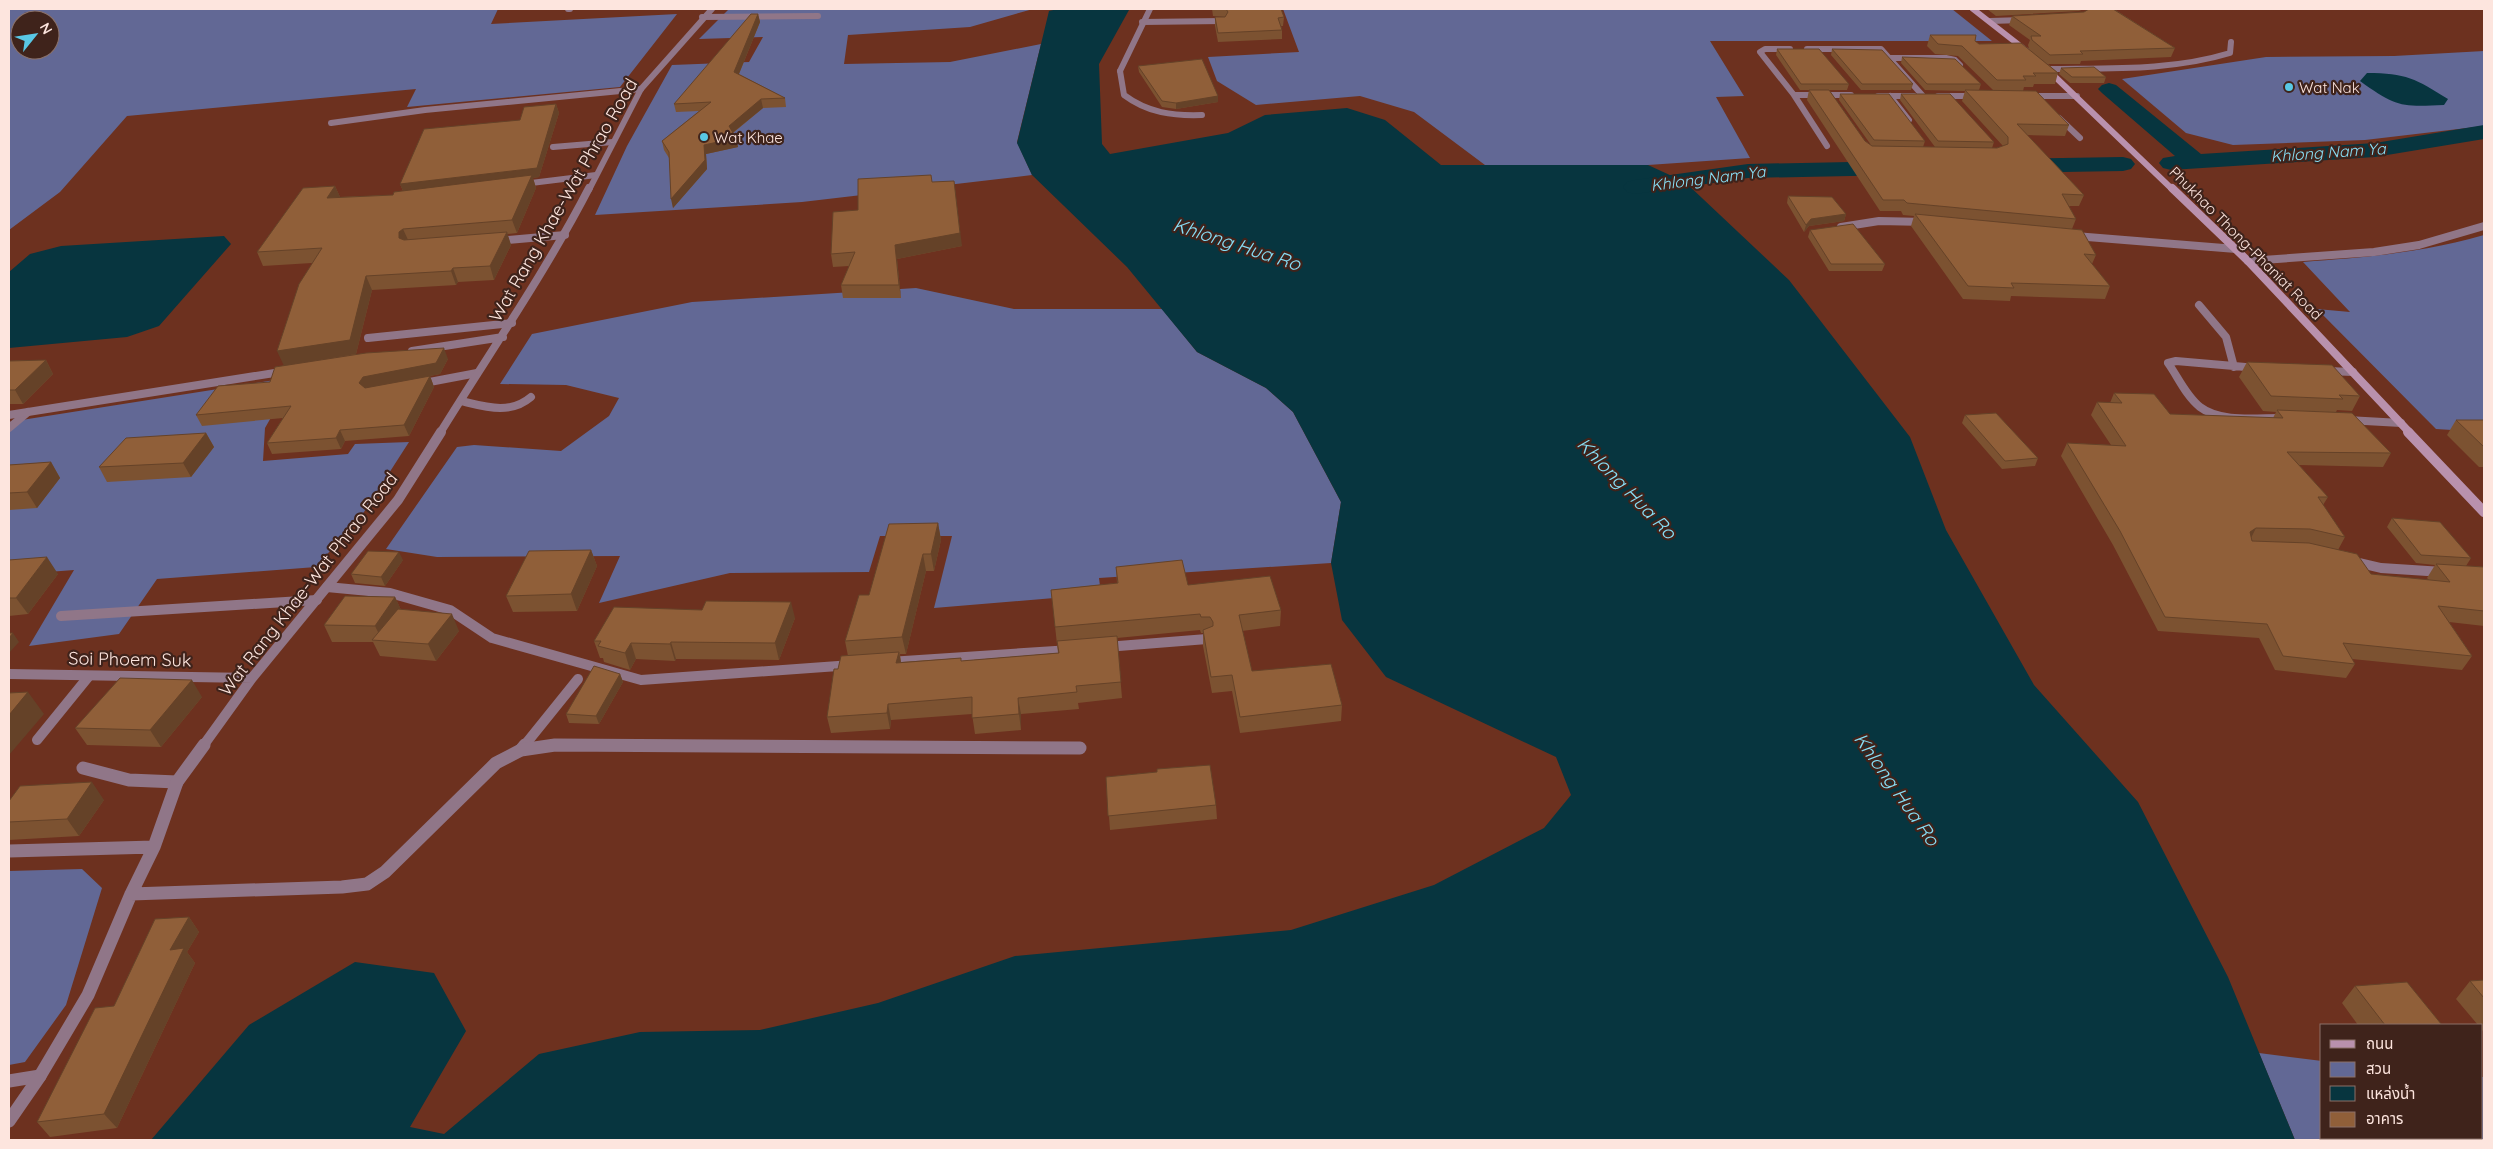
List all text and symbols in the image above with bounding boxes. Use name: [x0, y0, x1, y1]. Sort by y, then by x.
north arrow: [10, 10, 60, 60]
text: N: [36, 20, 57, 37]
street label: Wat Rang Khae-Wat Phrao Road: [484, 74, 642, 326]
place label: Wat Nak: [2299, 78, 2360, 97]
marker: Wat Nak: [2283, 81, 2295, 93]
place label: Wat Khae: [714, 128, 783, 147]
marker: Wat Khae: [698, 131, 710, 143]
water label: Khlong Nam Ya: [2270, 138, 2387, 166]
water label: Khlong Nam Ya: [1650, 161, 1768, 195]
street label: Phukhao Thong-Phaniat Road: [2165, 162, 2327, 324]
water label: Khlong Hua Ro: [1170, 212, 1305, 276]
water label: Khlong Hua Ro: [1572, 432, 1683, 545]
street label: Wat Rang Khae-Wat Phrao Road: [214, 468, 402, 700]
street label: Soi Phoem Suk: [68, 646, 192, 672]
water label: Khlong Hua Ro: [1849, 728, 1946, 851]
legend: [2320, 1024, 2483, 1139]
text: ถนน: [2366, 1034, 2393, 1053]
text: สวน: [2366, 1059, 2391, 1078]
text: แหล่งน้ำ: [2366, 1083, 2415, 1103]
text: อาคาร: [2366, 1109, 2403, 1128]

